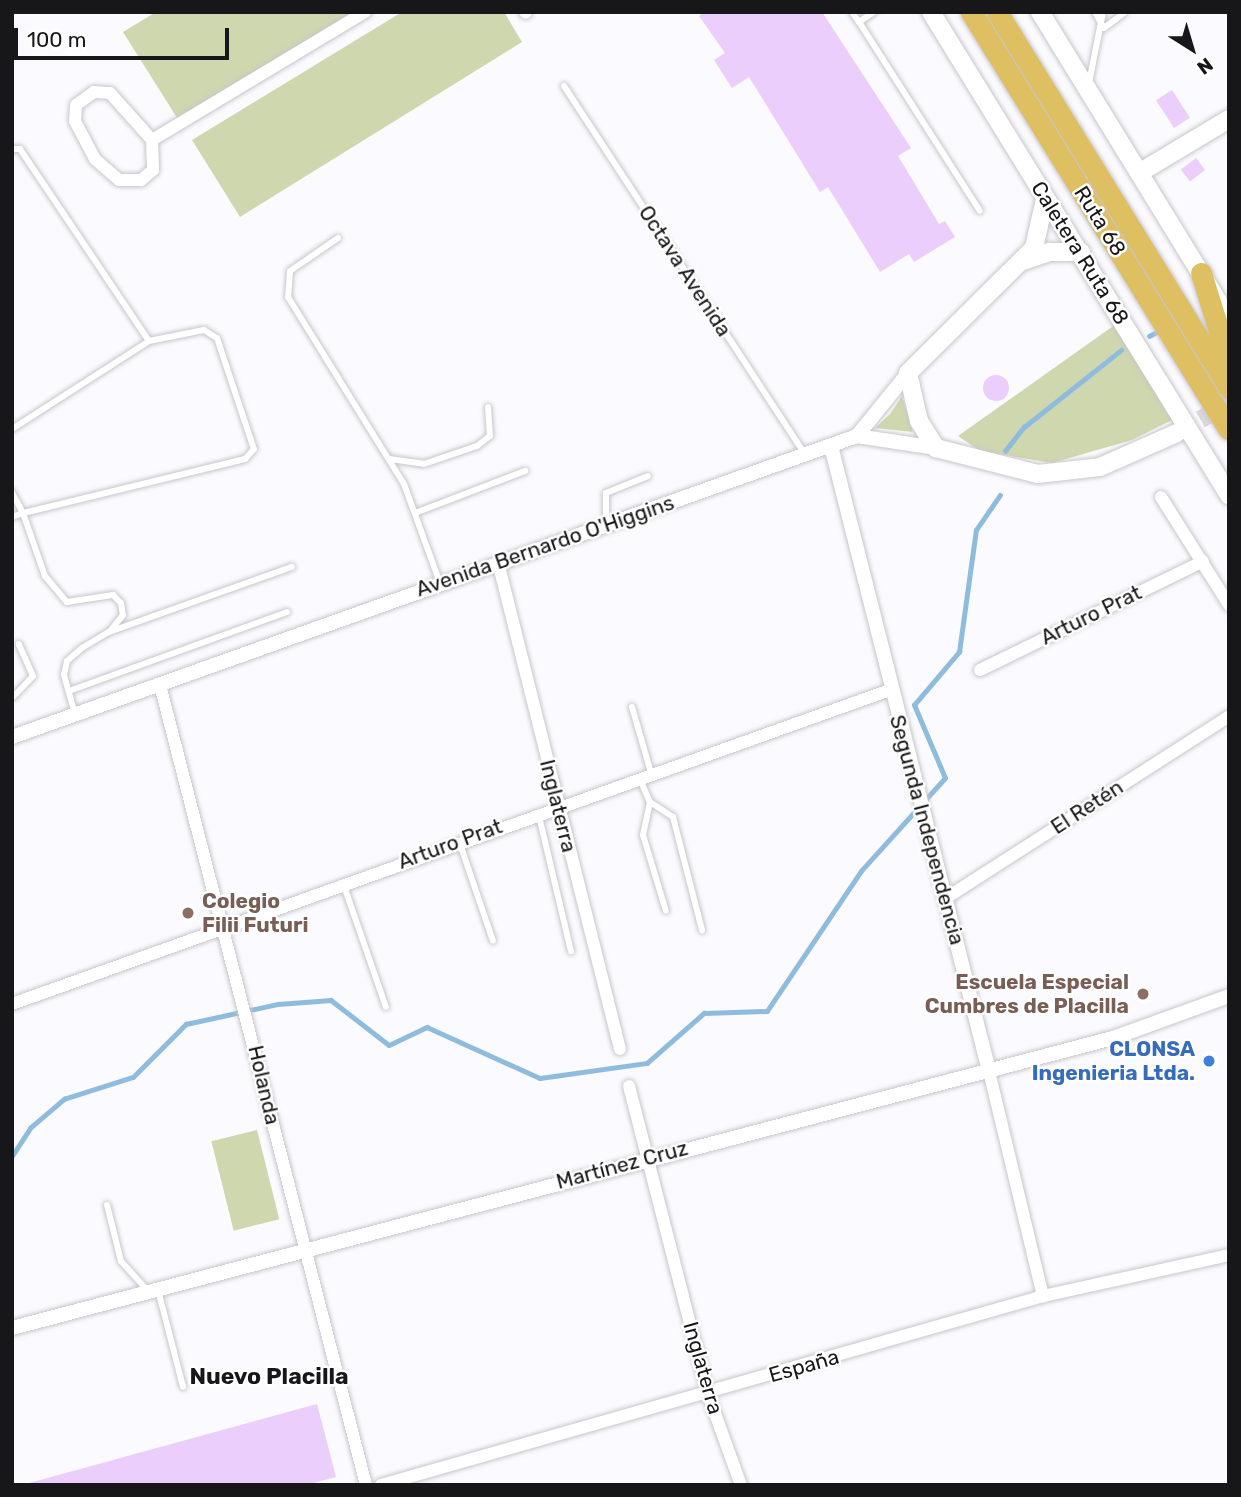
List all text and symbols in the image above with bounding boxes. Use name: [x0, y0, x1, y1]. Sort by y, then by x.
scale bar: [18, 14, 233, 58]
north arrow: [1157, 14, 1227, 84]
text: 100 m: [27, 27, 86, 52]
text: N: [1193, 53, 1217, 79]
street label: Caletera Ruta 68: [1026, 177, 1134, 329]
street label: Ruta 68: [1069, 182, 1131, 260]
street label: Octava Avenida: [633, 201, 737, 341]
street label: Avenida Bernardo O'Higgins: [413, 490, 677, 602]
street label: Arturo Prat: [1037, 580, 1145, 650]
street label: Segunda Independencia: [884, 712, 970, 948]
street label: Inglaterra: [534, 757, 582, 855]
street label: El Retén: [1046, 774, 1128, 840]
street label: Arturo Prat: [395, 814, 505, 874]
place label: Colegio Filii Futuri: [202, 888, 309, 938]
marker: Colegio Filii Futuri: [180, 905, 196, 921]
place label: Escuela Especial Cumbres de Placilla: [925, 969, 1129, 1019]
marker: Escuela Especial Cumbres de Placilla: [1135, 986, 1151, 1002]
place label: CLONSA Ingenieria Ltda.: [1032, 1036, 1195, 1086]
street label: Holanda: [243, 1043, 285, 1127]
marker: CLONSA Ingenieria Ltda.: [1201, 1053, 1217, 1069]
street label: Martínez Cruz: [553, 1135, 691, 1195]
street label: Inglaterra: [678, 1319, 728, 1417]
street label: España: [766, 1344, 842, 1388]
district label: Nuevo Placilla: [189, 1362, 349, 1390]

